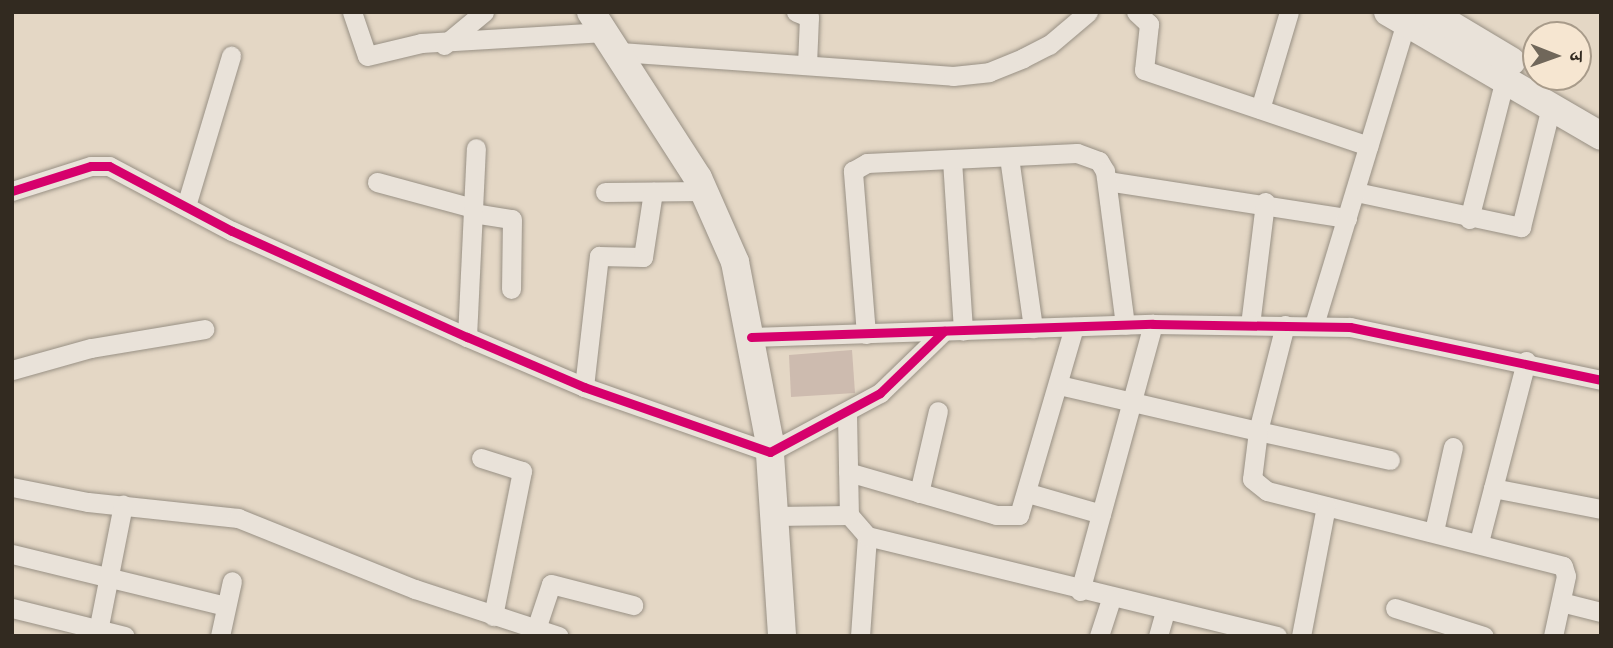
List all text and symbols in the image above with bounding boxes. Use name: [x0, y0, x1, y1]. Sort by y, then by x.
north arrow: [1522, 21, 1592, 91]
text: उ: [1565, 51, 1588, 61]

